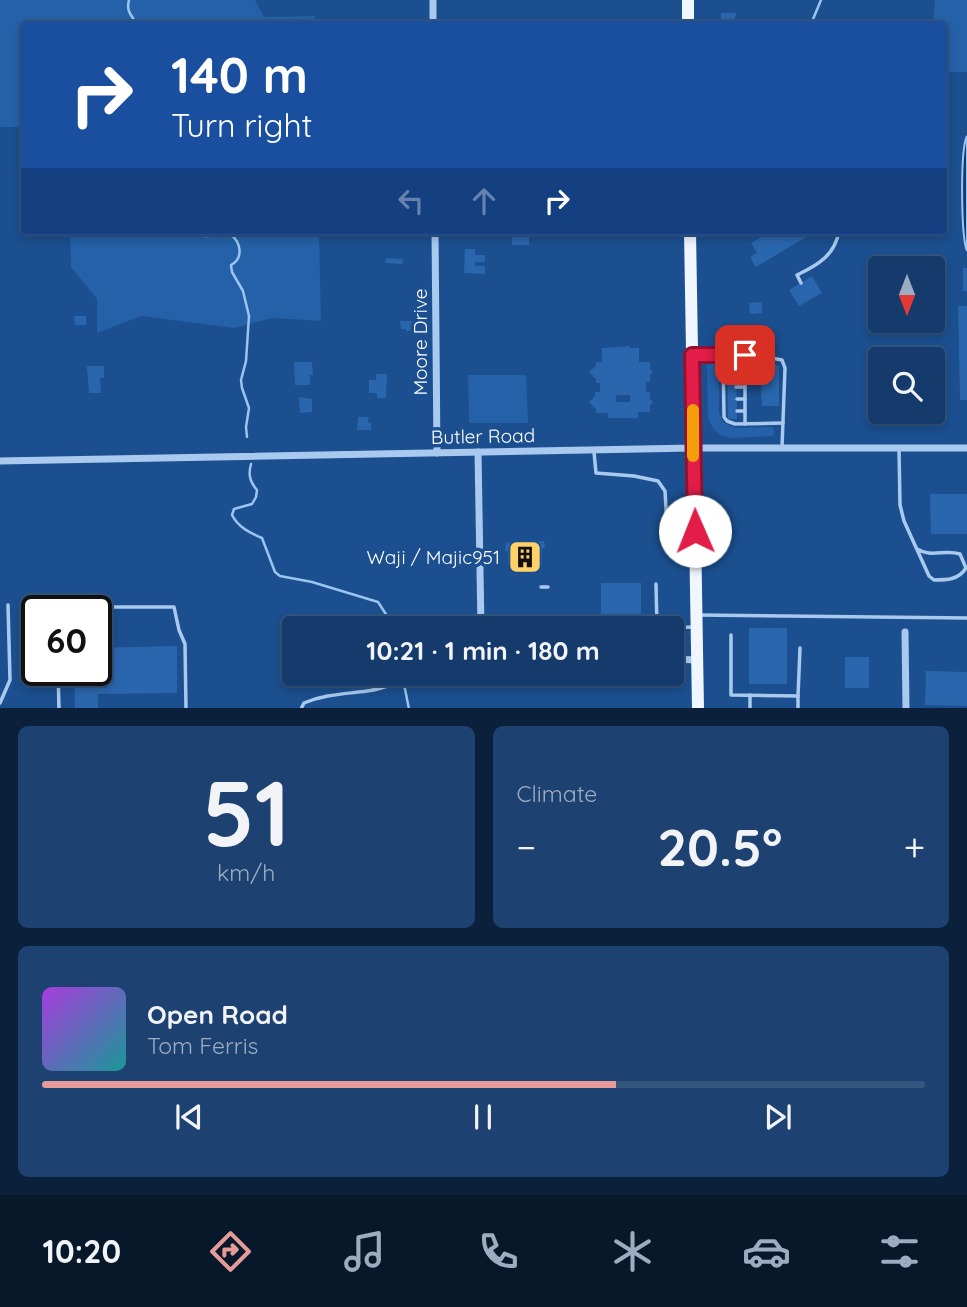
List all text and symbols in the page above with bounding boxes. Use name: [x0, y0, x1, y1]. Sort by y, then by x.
text: 140 m: [171, 44, 308, 105]
icon: right: [56, 49, 147, 140]
text: Turn right: [171, 105, 312, 145]
icon: left: [392, 182, 430, 220]
icon: ahead: [465, 182, 503, 220]
icon: right: [538, 182, 576, 220]
north arrow: [868, 256, 945, 332]
map controls: [868, 256, 945, 424]
street label: Moore Drive: [408, 288, 432, 396]
pin: [715, 325, 775, 385]
icon: arrive: [726, 336, 764, 374]
button: search: [868, 347, 945, 424]
street label: Butler Road: [431, 423, 535, 449]
position arrow: [658, 494, 732, 568]
building icon: Waji / Majic951: [506, 538, 544, 576]
place label: Waji / Majic951: [367, 545, 500, 569]
speed limit sign: 60: [21, 595, 112, 686]
text: 10:21 · 1 min · 180 m: [366, 634, 600, 667]
text: 51: [202, 755, 290, 869]
text: Climate: [517, 779, 597, 808]
text: 20.5°: [657, 814, 782, 879]
text: −: [517, 823, 536, 871]
text: +: [904, 823, 925, 871]
text: km/h: [217, 858, 275, 887]
text: Open Road: [147, 998, 288, 1031]
text: Tom Ferris: [147, 1031, 258, 1060]
icon: previous: [170, 1098, 208, 1136]
icon: pause: [464, 1098, 502, 1136]
icon: next: [759, 1098, 797, 1136]
icon: directions: [206, 1227, 255, 1276]
icon: music: [340, 1227, 389, 1276]
icon: phone: [474, 1227, 523, 1276]
icon: climate: [608, 1227, 657, 1276]
icon: car: [742, 1227, 791, 1276]
icon: filters: [875, 1227, 924, 1276]
text: 10:20: [42, 1231, 121, 1271]

